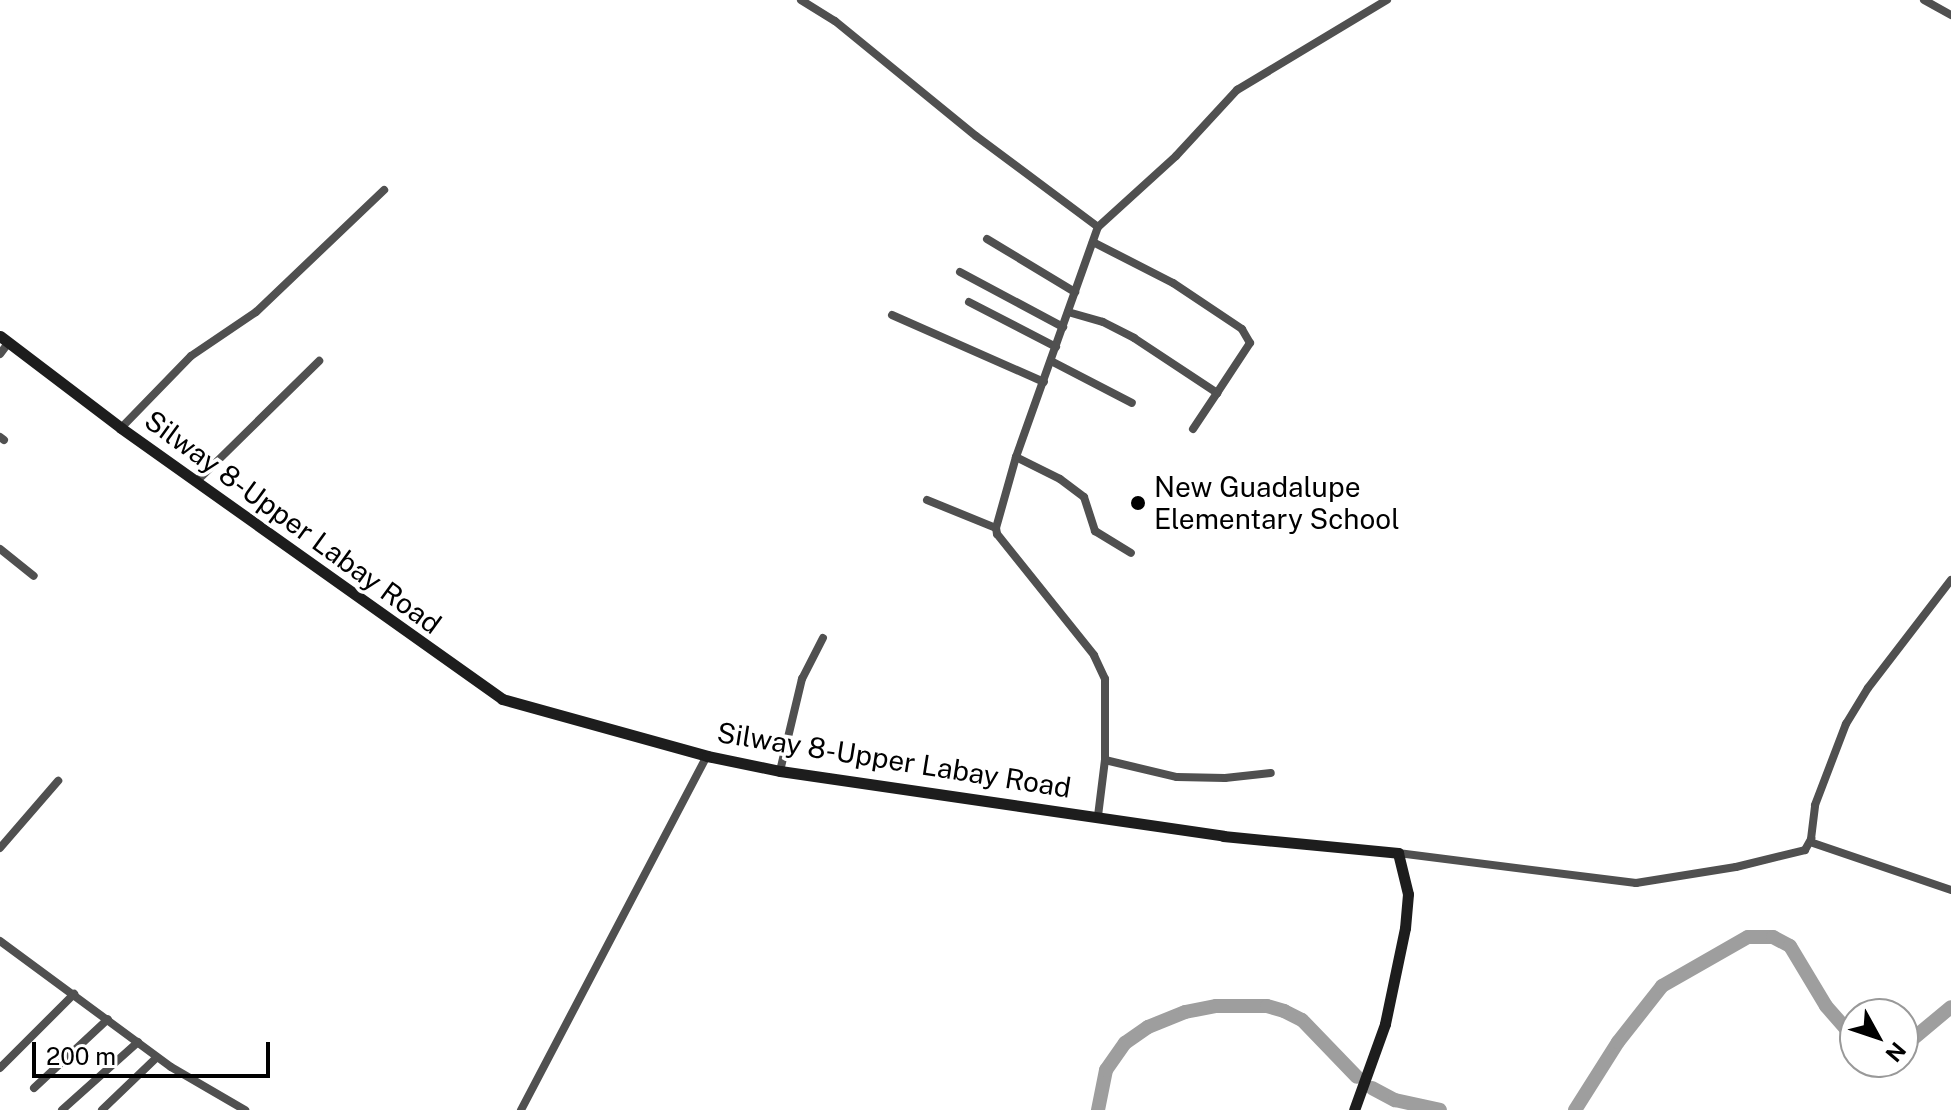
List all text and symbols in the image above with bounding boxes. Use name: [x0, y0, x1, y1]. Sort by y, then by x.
street label: Silway 8-Upper Labay Road: [138, 403, 448, 641]
place label: New Guadalupe Elementary School: [1154, 470, 1400, 536]
marker: New Guadalupe Elementary School: [1129, 494, 1147, 512]
street label: Silway 8-Upper Labay Road: [714, 715, 1074, 805]
north arrow: [1839, 998, 1919, 1078]
scale bar: [36, 1026, 274, 1076]
text: N: [1880, 1037, 1911, 1067]
text: 200 m: [46, 1042, 116, 1070]

